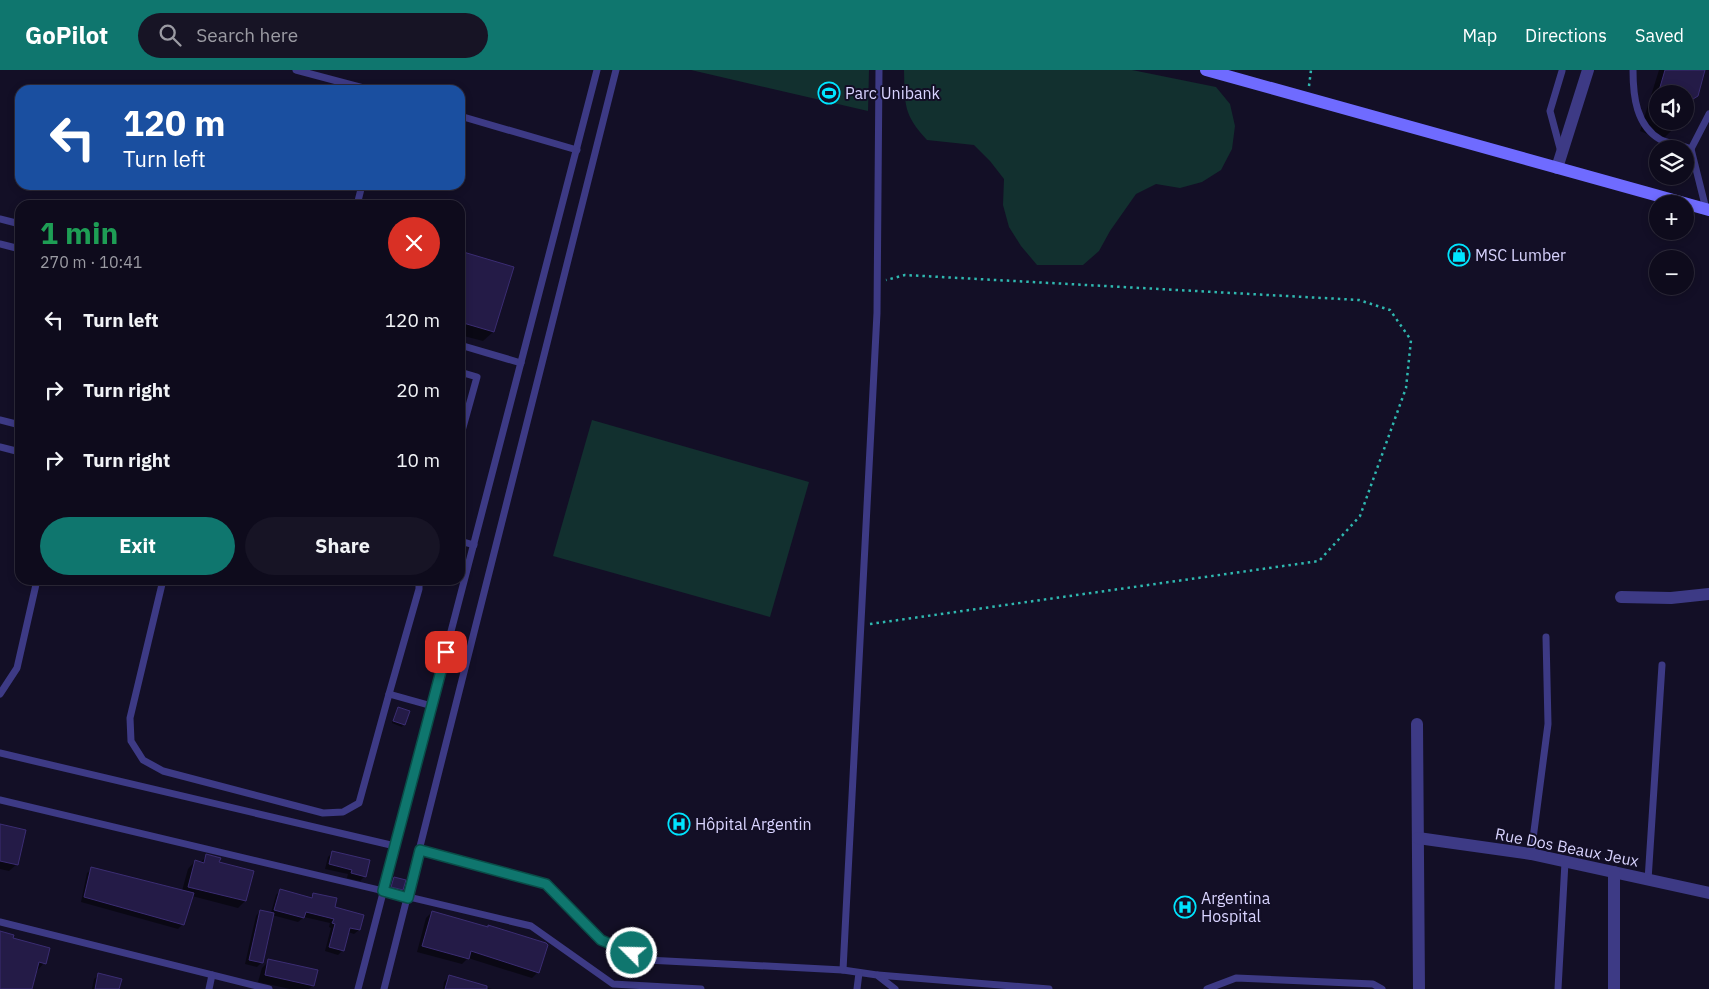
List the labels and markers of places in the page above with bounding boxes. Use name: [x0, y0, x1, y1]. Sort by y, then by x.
sports icon: Parc Unibank: [817, 81, 841, 105]
place label: Parc Unibank: [845, 83, 941, 103]
shop icon: MSC Lumber: [1447, 243, 1471, 267]
place label: MSC Lumber: [1475, 245, 1566, 265]
pin: [425, 631, 467, 673]
hospital icon: Hôpital Argentin: [667, 812, 691, 836]
place label: Hôpital Argentin: [695, 814, 812, 834]
place label: Argentina Hospital: [1201, 888, 1271, 926]
hospital icon: Argentina Hospital: [1173, 895, 1197, 919]

